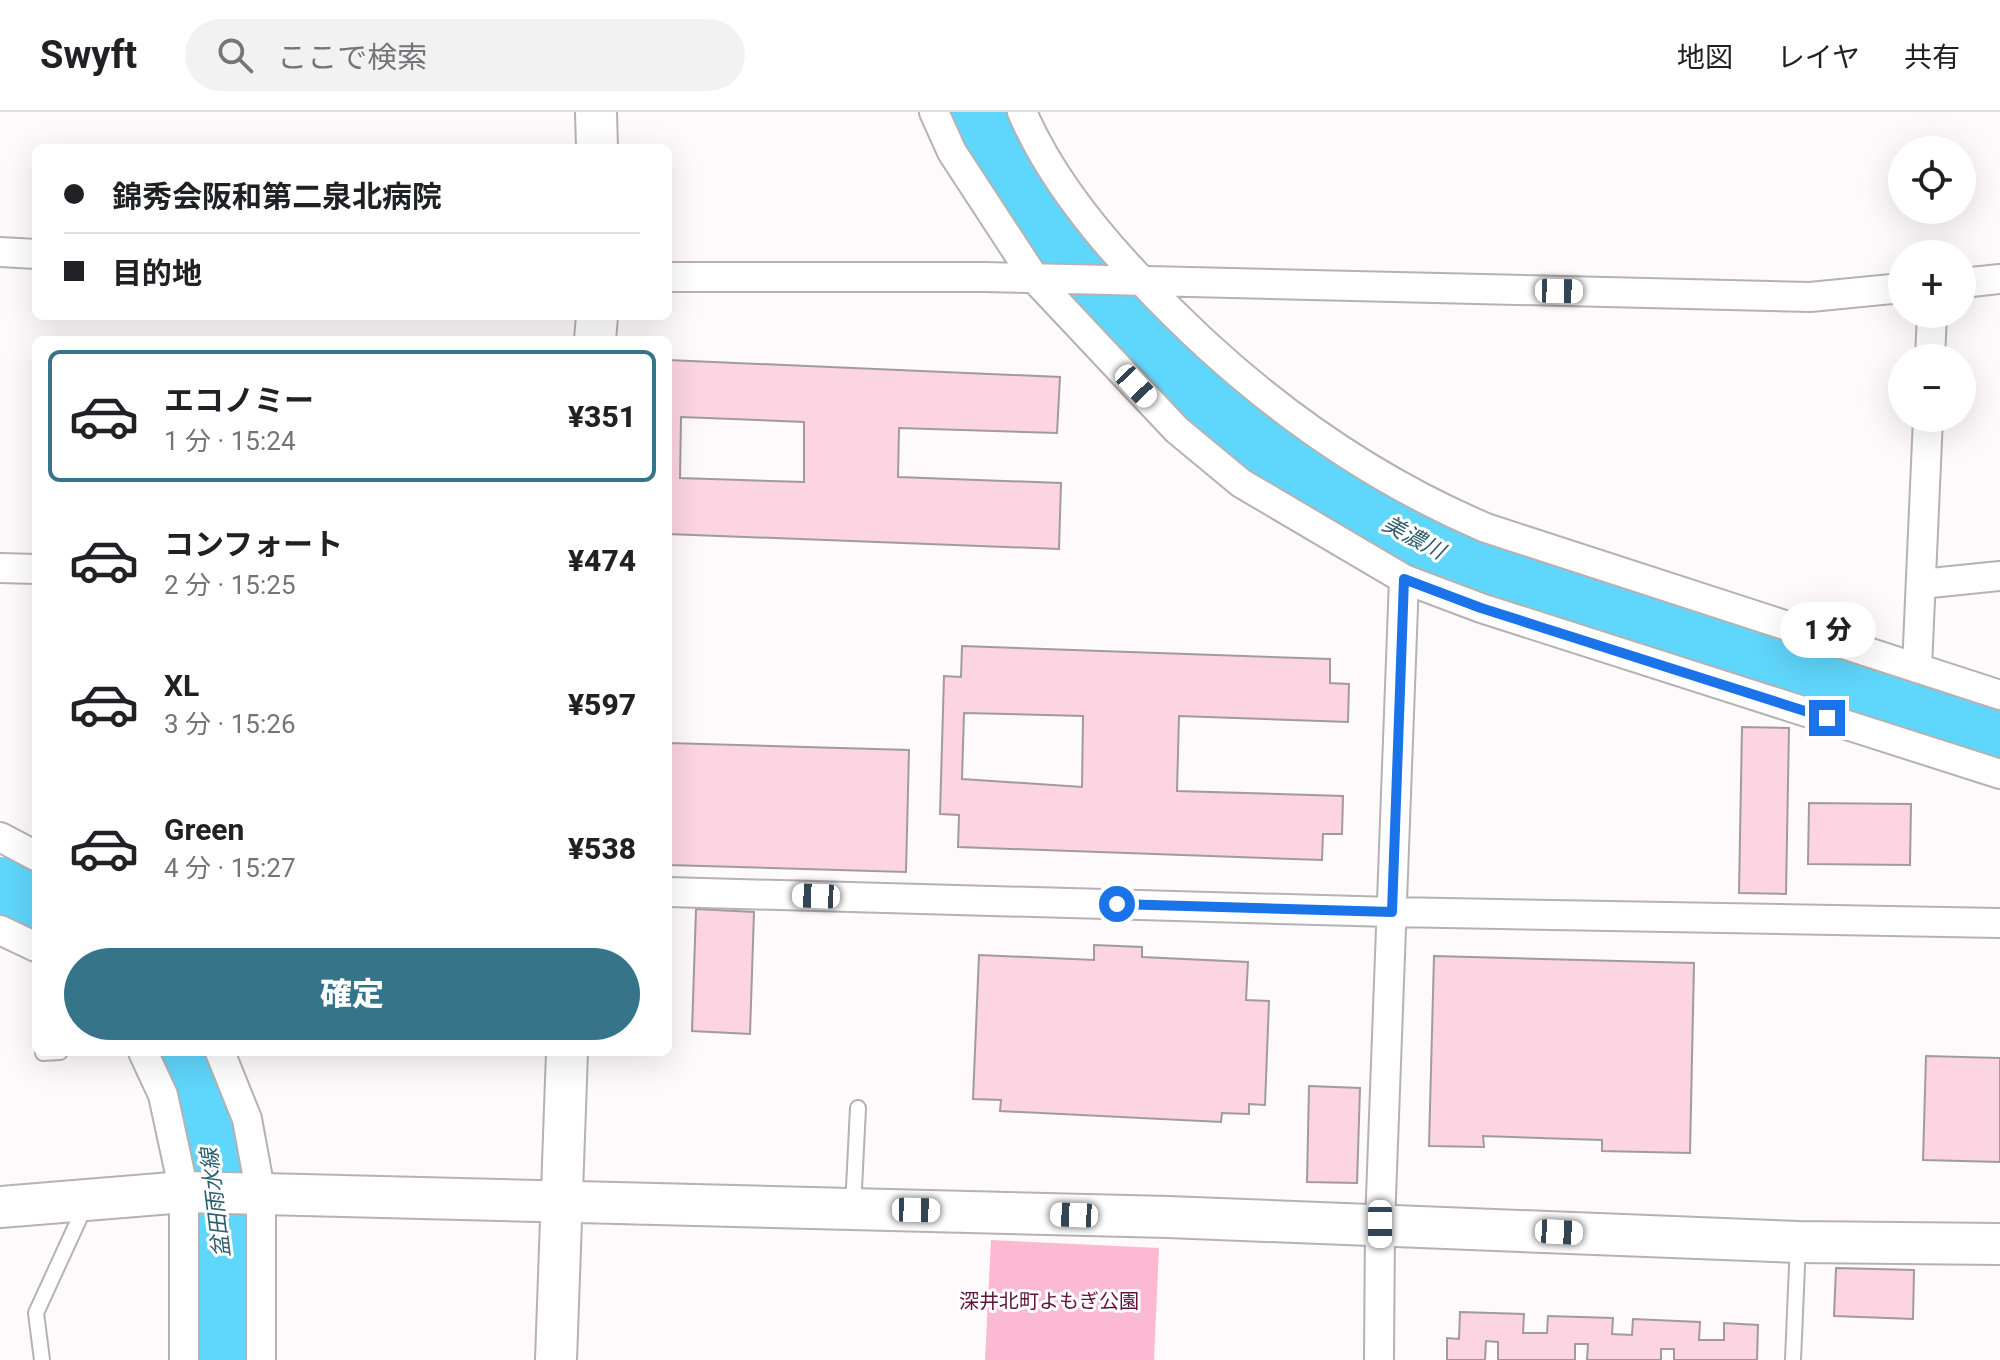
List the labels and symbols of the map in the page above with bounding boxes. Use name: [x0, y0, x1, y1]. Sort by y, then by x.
car: [1535, 279, 1583, 303]
car: [1111, 360, 1161, 412]
water label: 美濃川: [1379, 511, 1451, 565]
callout: 1 分: [1779, 602, 1875, 658]
route end: [1809, 700, 1845, 736]
car: [792, 883, 840, 909]
route start: [1099, 886, 1135, 922]
water label: 盆田雨水線: [196, 1144, 235, 1259]
car: [892, 1198, 940, 1222]
car: [1368, 1200, 1392, 1248]
car: [1050, 1202, 1098, 1228]
car: [1534, 1219, 1584, 1245]
park label: 深井北町よもぎ公園: [959, 1289, 1139, 1313]

